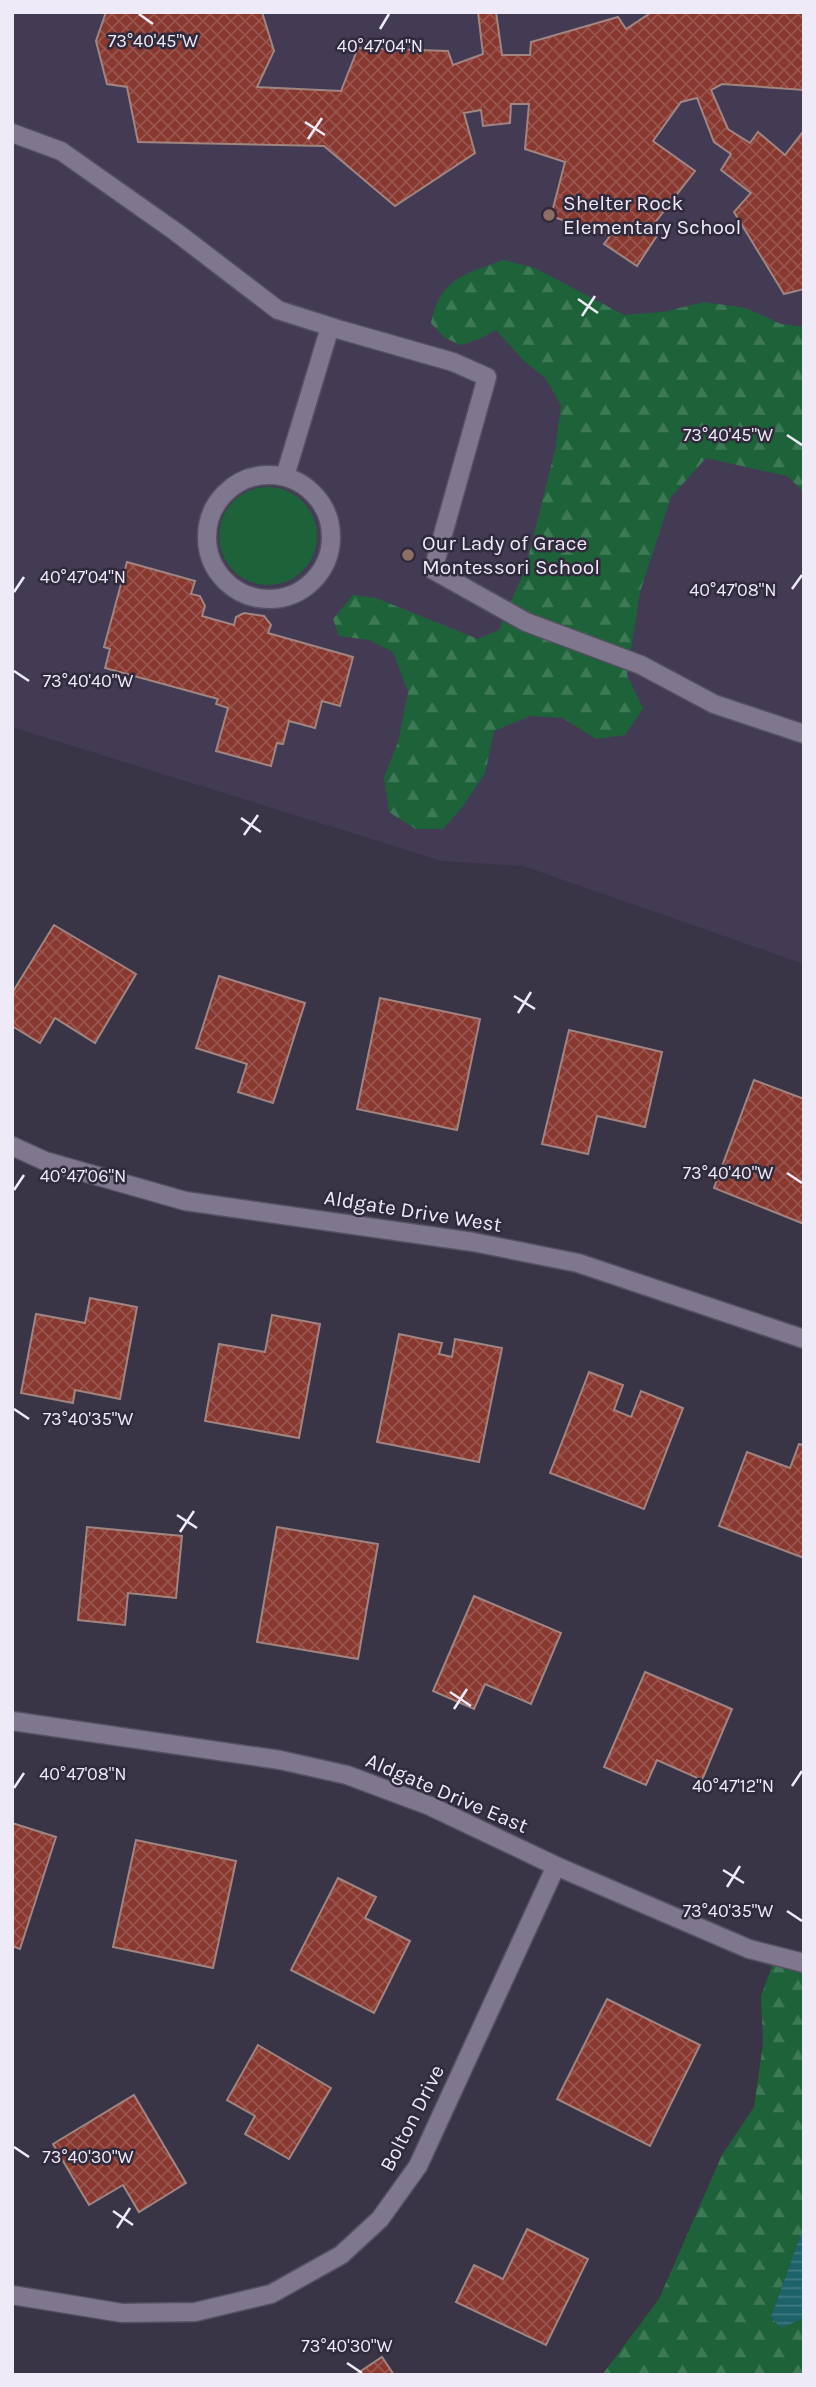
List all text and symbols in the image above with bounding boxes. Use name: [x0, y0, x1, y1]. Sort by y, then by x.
text: 73°40'45"W: [108, 30, 198, 52]
text: 40°47'04"N: [337, 35, 423, 57]
place label: Shelter Rock Elementary School: [563, 191, 741, 239]
marker: Shelter Rock Elementary School: [541, 207, 557, 223]
text: 73°40'45"W: [683, 424, 773, 446]
place label: Our Lady of Grace Montessori School: [422, 531, 600, 579]
marker: Our Lady of Grace Montessori School: [400, 547, 416, 563]
text: 40°47'04"N: [40, 566, 126, 588]
text: 40°47'08"N: [689, 579, 777, 601]
text: 73°40'40"W: [43, 670, 133, 692]
text: 73°40'40"W: [683, 1162, 773, 1184]
text: 40°47'06"N: [40, 1165, 126, 1187]
street label: Aldgate Drive West: [323, 1185, 504, 1237]
text: 73°40'35"W: [43, 1408, 133, 1430]
street label: Aldgate Drive East: [362, 1748, 532, 1838]
text: 40°47'08"N: [39, 1763, 127, 1785]
text: 40°47'12"N: [692, 1775, 774, 1797]
text: 73°40'35"W: [683, 1900, 773, 1922]
street label: Bolton Drive: [375, 2061, 449, 2175]
text: 73°40'30"W: [42, 2146, 134, 2168]
text: 73°40'30"W: [301, 2335, 393, 2357]

